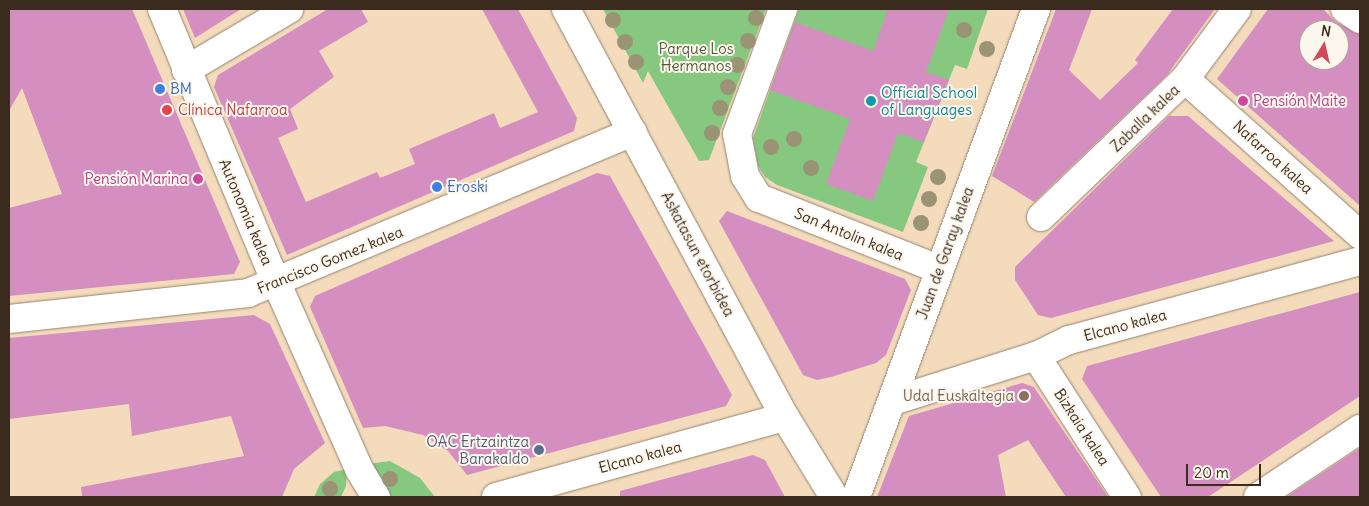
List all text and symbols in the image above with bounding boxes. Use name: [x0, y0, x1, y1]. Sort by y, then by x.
north arrow: [1299, 20, 1349, 70]
text: N: [1320, 22, 1332, 41]
park label: Parque Los Hermanos: [658, 39, 734, 74]
place label: BM: [170, 80, 192, 98]
street label: Zaballa kalea: [1107, 81, 1183, 155]
marker: BM: [154, 83, 166, 95]
place label: Official School of Languages: [881, 83, 977, 118]
place label: Pensión Maite: [1253, 92, 1346, 110]
marker: Official School of Languages: [865, 95, 877, 107]
marker: Pensión Maite: [1237, 95, 1249, 107]
place label: Clínica Nafarroa: [178, 101, 287, 119]
marker: Clínica Nafarroa: [160, 103, 174, 117]
street label: Nafarroa kalea: [1230, 117, 1316, 197]
street label: Autonomia kalea: [215, 156, 277, 268]
place label: Pensión Marina: [85, 170, 188, 188]
marker: Pensión Marina: [192, 173, 204, 185]
place label: Eroski: [447, 178, 488, 196]
marker: Eroski: [431, 181, 443, 193]
street label: Juan de Garay kalea: [913, 184, 977, 322]
street label: Askatasun etorbidea: [657, 189, 739, 319]
street label: San Antolin kalea: [792, 204, 906, 264]
street label: Francisco Gomez kalea: [254, 222, 406, 298]
street label: Elcano kalea: [1082, 305, 1168, 345]
street label: Bizkaia kalea: [1050, 385, 1114, 469]
place label: Udal Euskaltegia: [903, 387, 1014, 405]
marker: Udal Euskaltegia: [1018, 390, 1030, 402]
place label: OAC Ertzaintza Barakaldo: [426, 432, 529, 467]
street label: Elcano kalea: [597, 437, 683, 477]
marker: OAC Ertzaintza Barakaldo: [533, 444, 545, 456]
scale bar: [1189, 454, 1264, 486]
text: 20 m: [1194, 463, 1229, 482]

